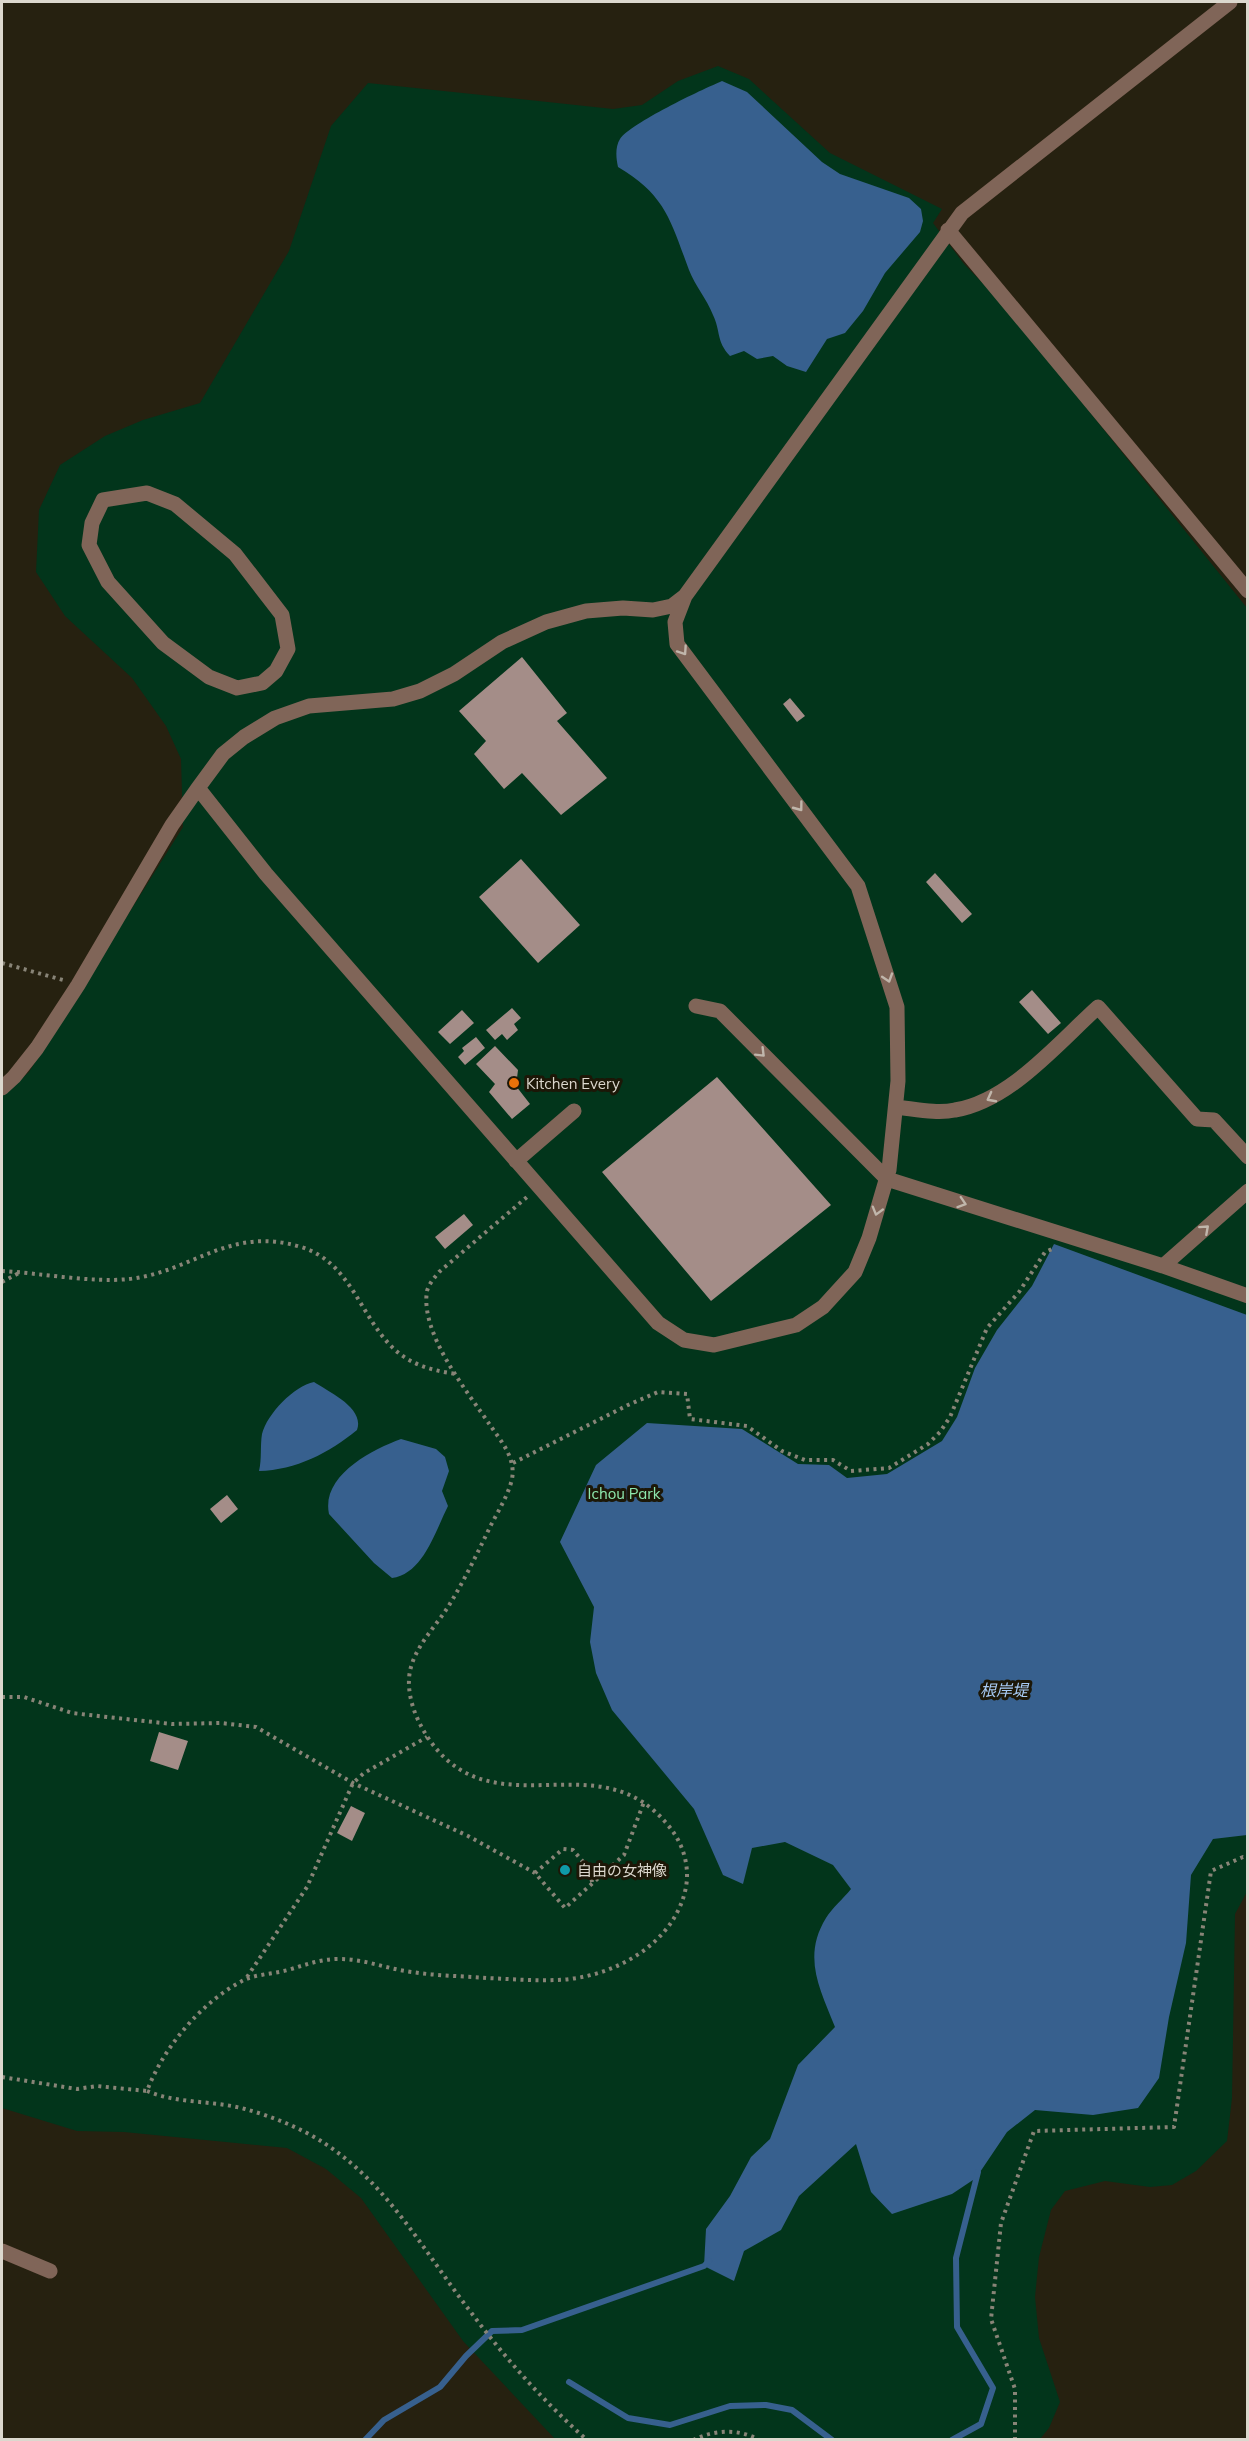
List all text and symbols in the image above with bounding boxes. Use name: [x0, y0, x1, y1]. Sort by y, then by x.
one-way arrow: [676, 644, 687, 655]
one-way arrow: [792, 800, 803, 811]
one-way arrow: [880, 972, 893, 983]
one-way arrow: [754, 1045, 765, 1056]
place label: Kitchen Every: [526, 1074, 620, 1093]
marker: Kitchen Every: [507, 1076, 521, 1090]
one-way arrow: [987, 1091, 997, 1102]
one-way arrow: [957, 1195, 967, 1208]
one-way arrow: [872, 1205, 884, 1216]
one-way arrow: [1199, 1225, 1209, 1236]
park label: Ichou Park: [588, 1484, 661, 1503]
water label: 根岸堤: [980, 1680, 1030, 1700]
place label: 自由の女神像: [577, 1861, 667, 1880]
marker: 自由の女神像: [558, 1863, 572, 1877]

